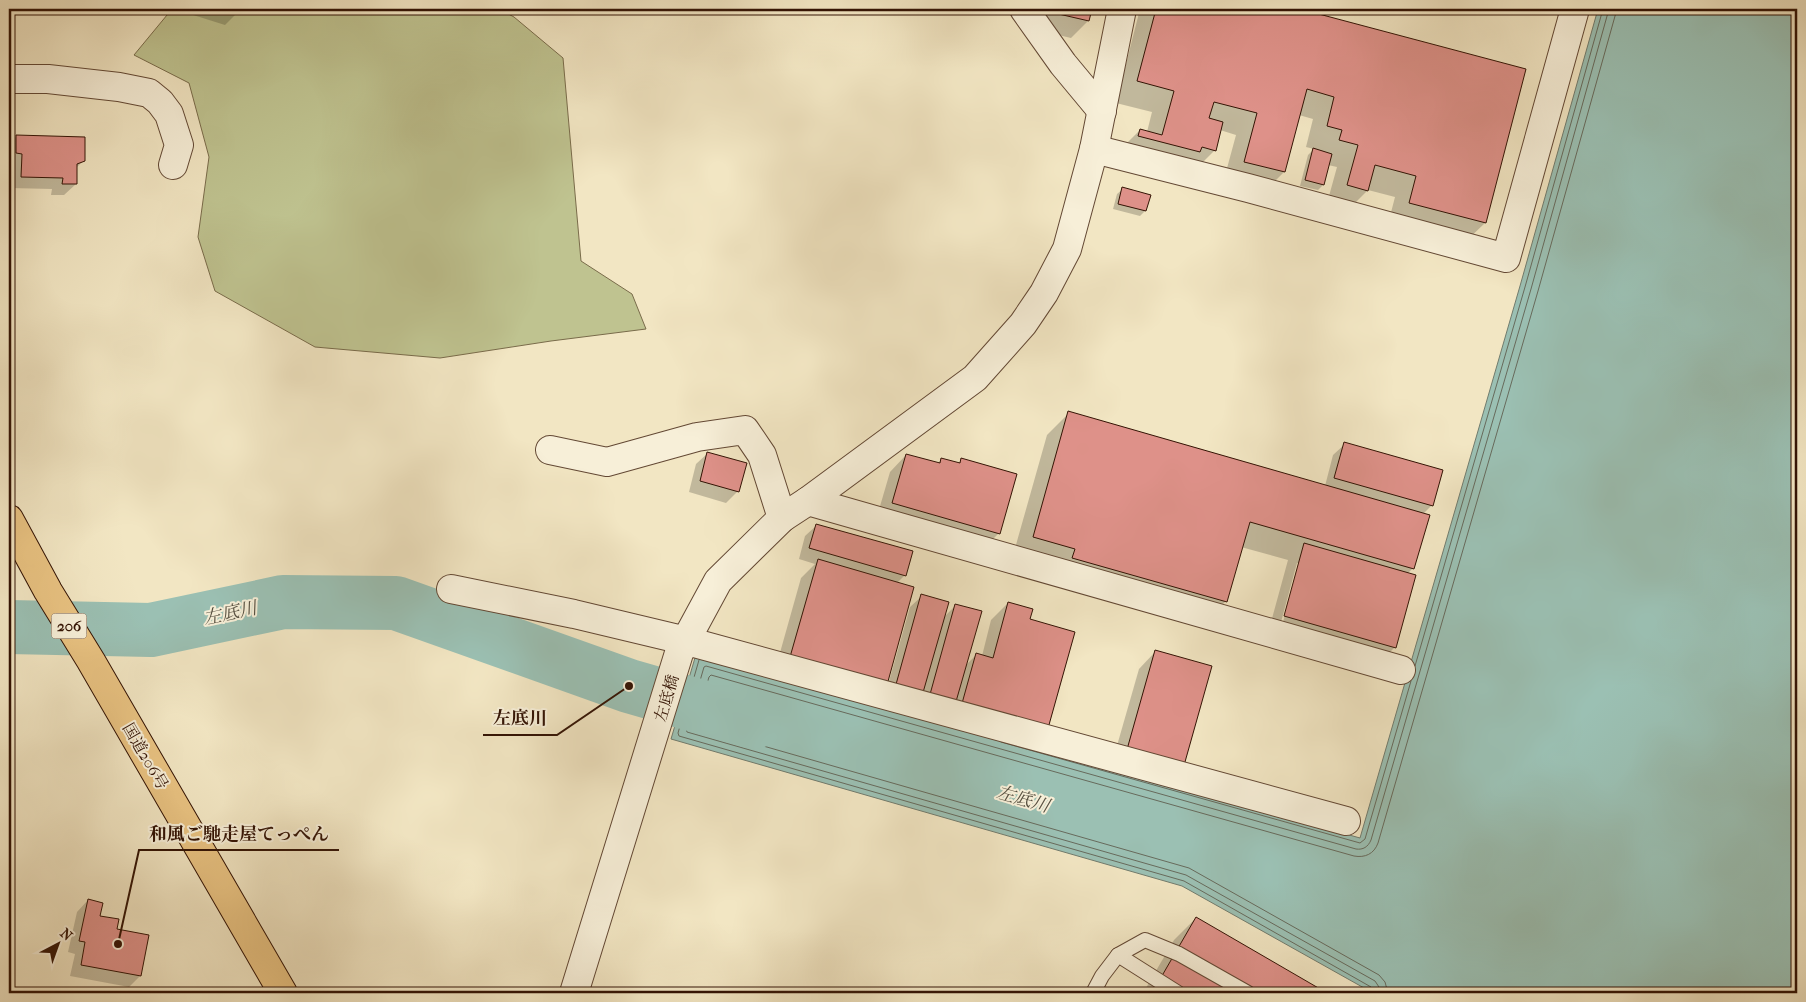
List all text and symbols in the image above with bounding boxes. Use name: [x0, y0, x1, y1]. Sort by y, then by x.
water label: 左底川: [202, 597, 261, 629]
road number: 206: [52, 614, 86, 638]
street label: 左底橋: [650, 672, 683, 724]
callout: 左底川: [483, 702, 557, 735]
text: 左底川: [493, 708, 547, 729]
street label: 国道206号: [119, 720, 172, 793]
water label: 左底川: [994, 782, 1054, 818]
callout: 和風ご馳走屋てっぺん: [139, 817, 339, 850]
text: 和風ご馳走屋てっぺん: [149, 824, 329, 845]
north arrow: [32, 920, 82, 970]
text: N: [57, 925, 76, 945]

